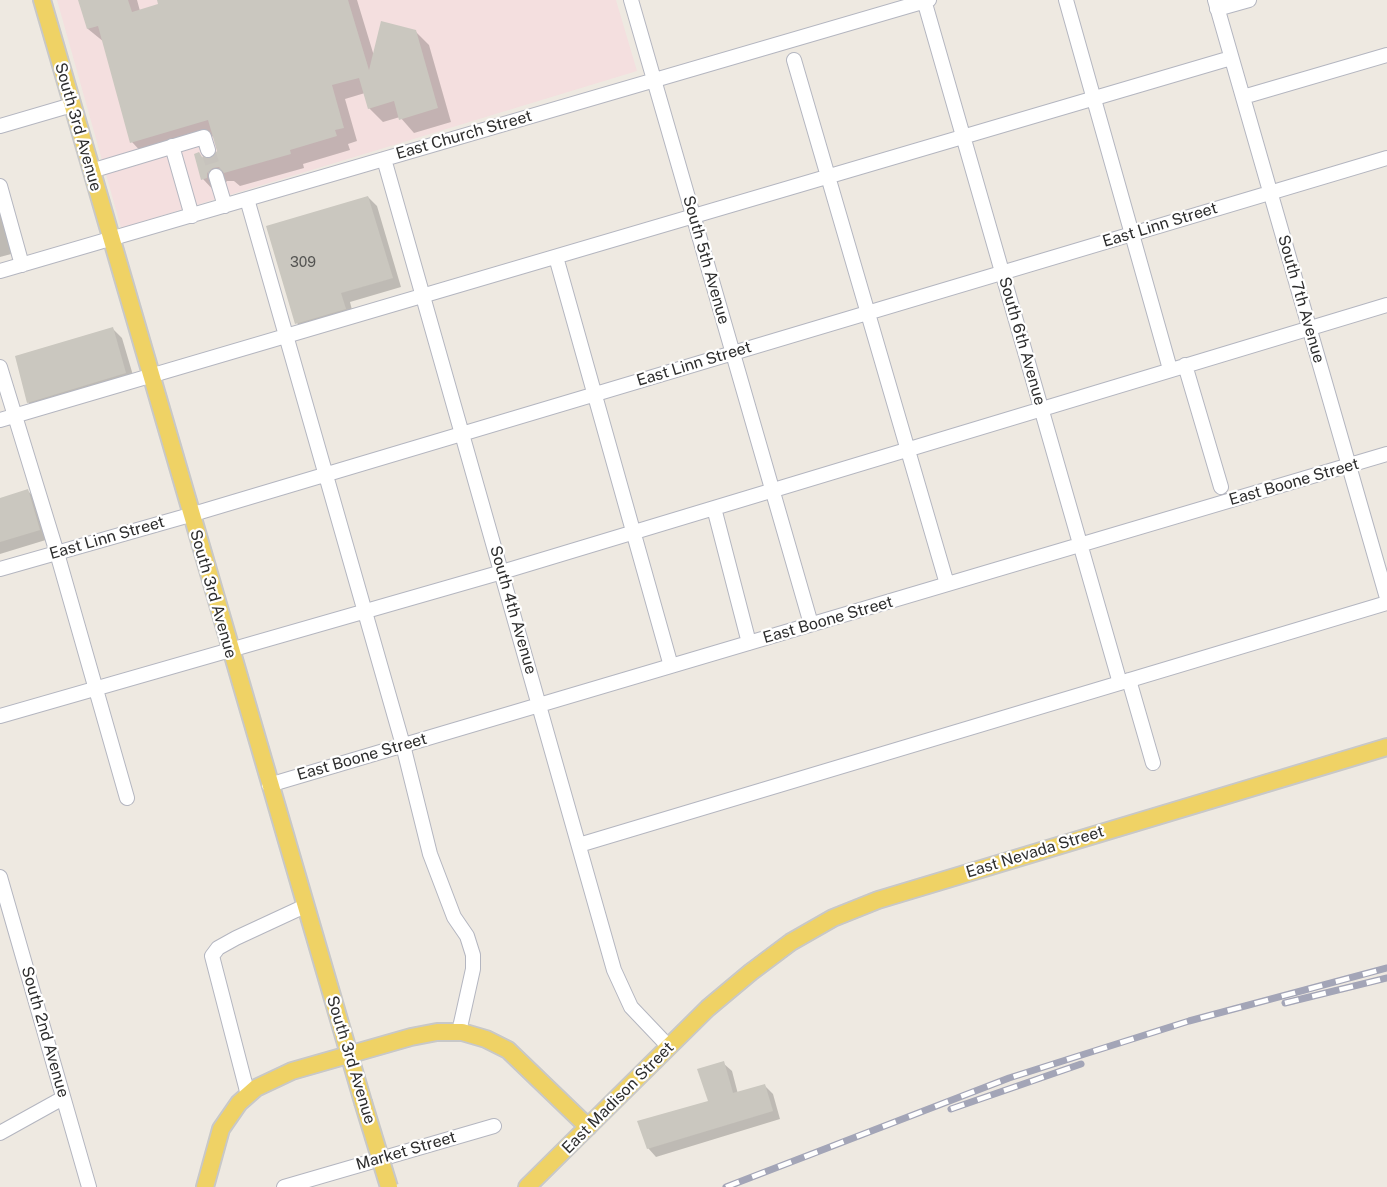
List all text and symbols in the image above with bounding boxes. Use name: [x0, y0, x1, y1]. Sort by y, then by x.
street label: South 3rd Avenue: [50, 60, 106, 194]
street label: East Church Street: [394, 106, 534, 164]
street label: South 5th Avenue: [678, 193, 734, 327]
street label: East Linn Street: [1100, 198, 1220, 252]
street label: South 7th Avenue: [1274, 233, 1328, 365]
house number: 309: [290, 255, 316, 271]
street label: South 6th Avenue: [994, 275, 1050, 407]
street label: East Linn Street: [634, 337, 754, 391]
street label: East Boone Street: [1227, 454, 1361, 510]
street label: East Linn Street: [47, 512, 167, 564]
street label: South 3rd Avenue: [185, 527, 241, 661]
street label: South 4th Avenue: [485, 544, 541, 676]
street label: East Boone Street: [761, 592, 895, 648]
street label: East Boone Street: [295, 729, 429, 785]
street label: East Nevada Street: [964, 822, 1106, 882]
street label: South 2nd Avenue: [17, 964, 73, 1100]
street label: South 3rd Avenue: [322, 994, 380, 1126]
street label: East Madison Street: [558, 1038, 678, 1158]
street label: Market Street: [354, 1128, 458, 1174]

